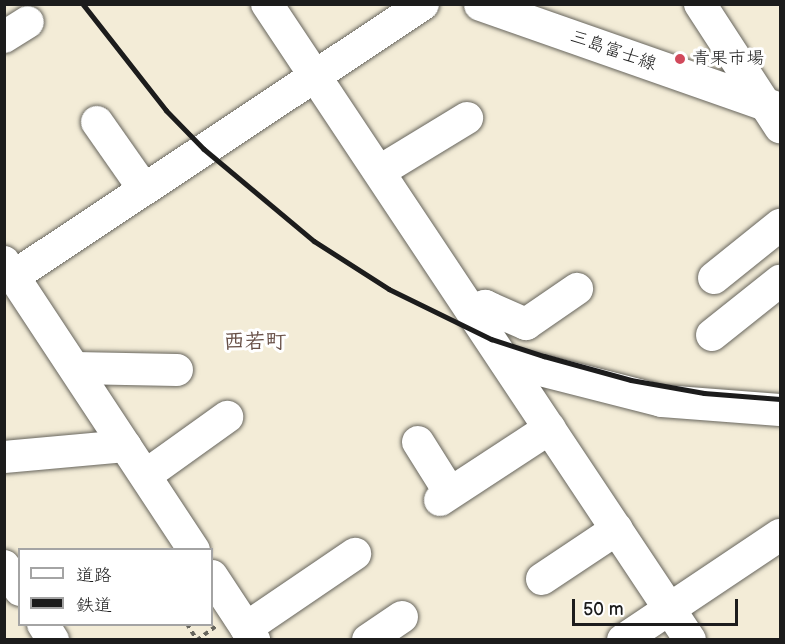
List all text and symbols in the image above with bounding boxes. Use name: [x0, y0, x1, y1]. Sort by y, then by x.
street label: 三島富士線: [567, 26, 659, 76]
place label: 青果市場: [692, 48, 764, 70]
marker: 青果市場: [673, 52, 687, 66]
district label: 西若町: [224, 329, 286, 355]
legend: [18, 548, 213, 626]
text: 道路: [76, 565, 112, 586]
scale bar: [575, 587, 742, 625]
text: 鉄道: [76, 595, 112, 616]
text: 50 m: [583, 599, 624, 620]

